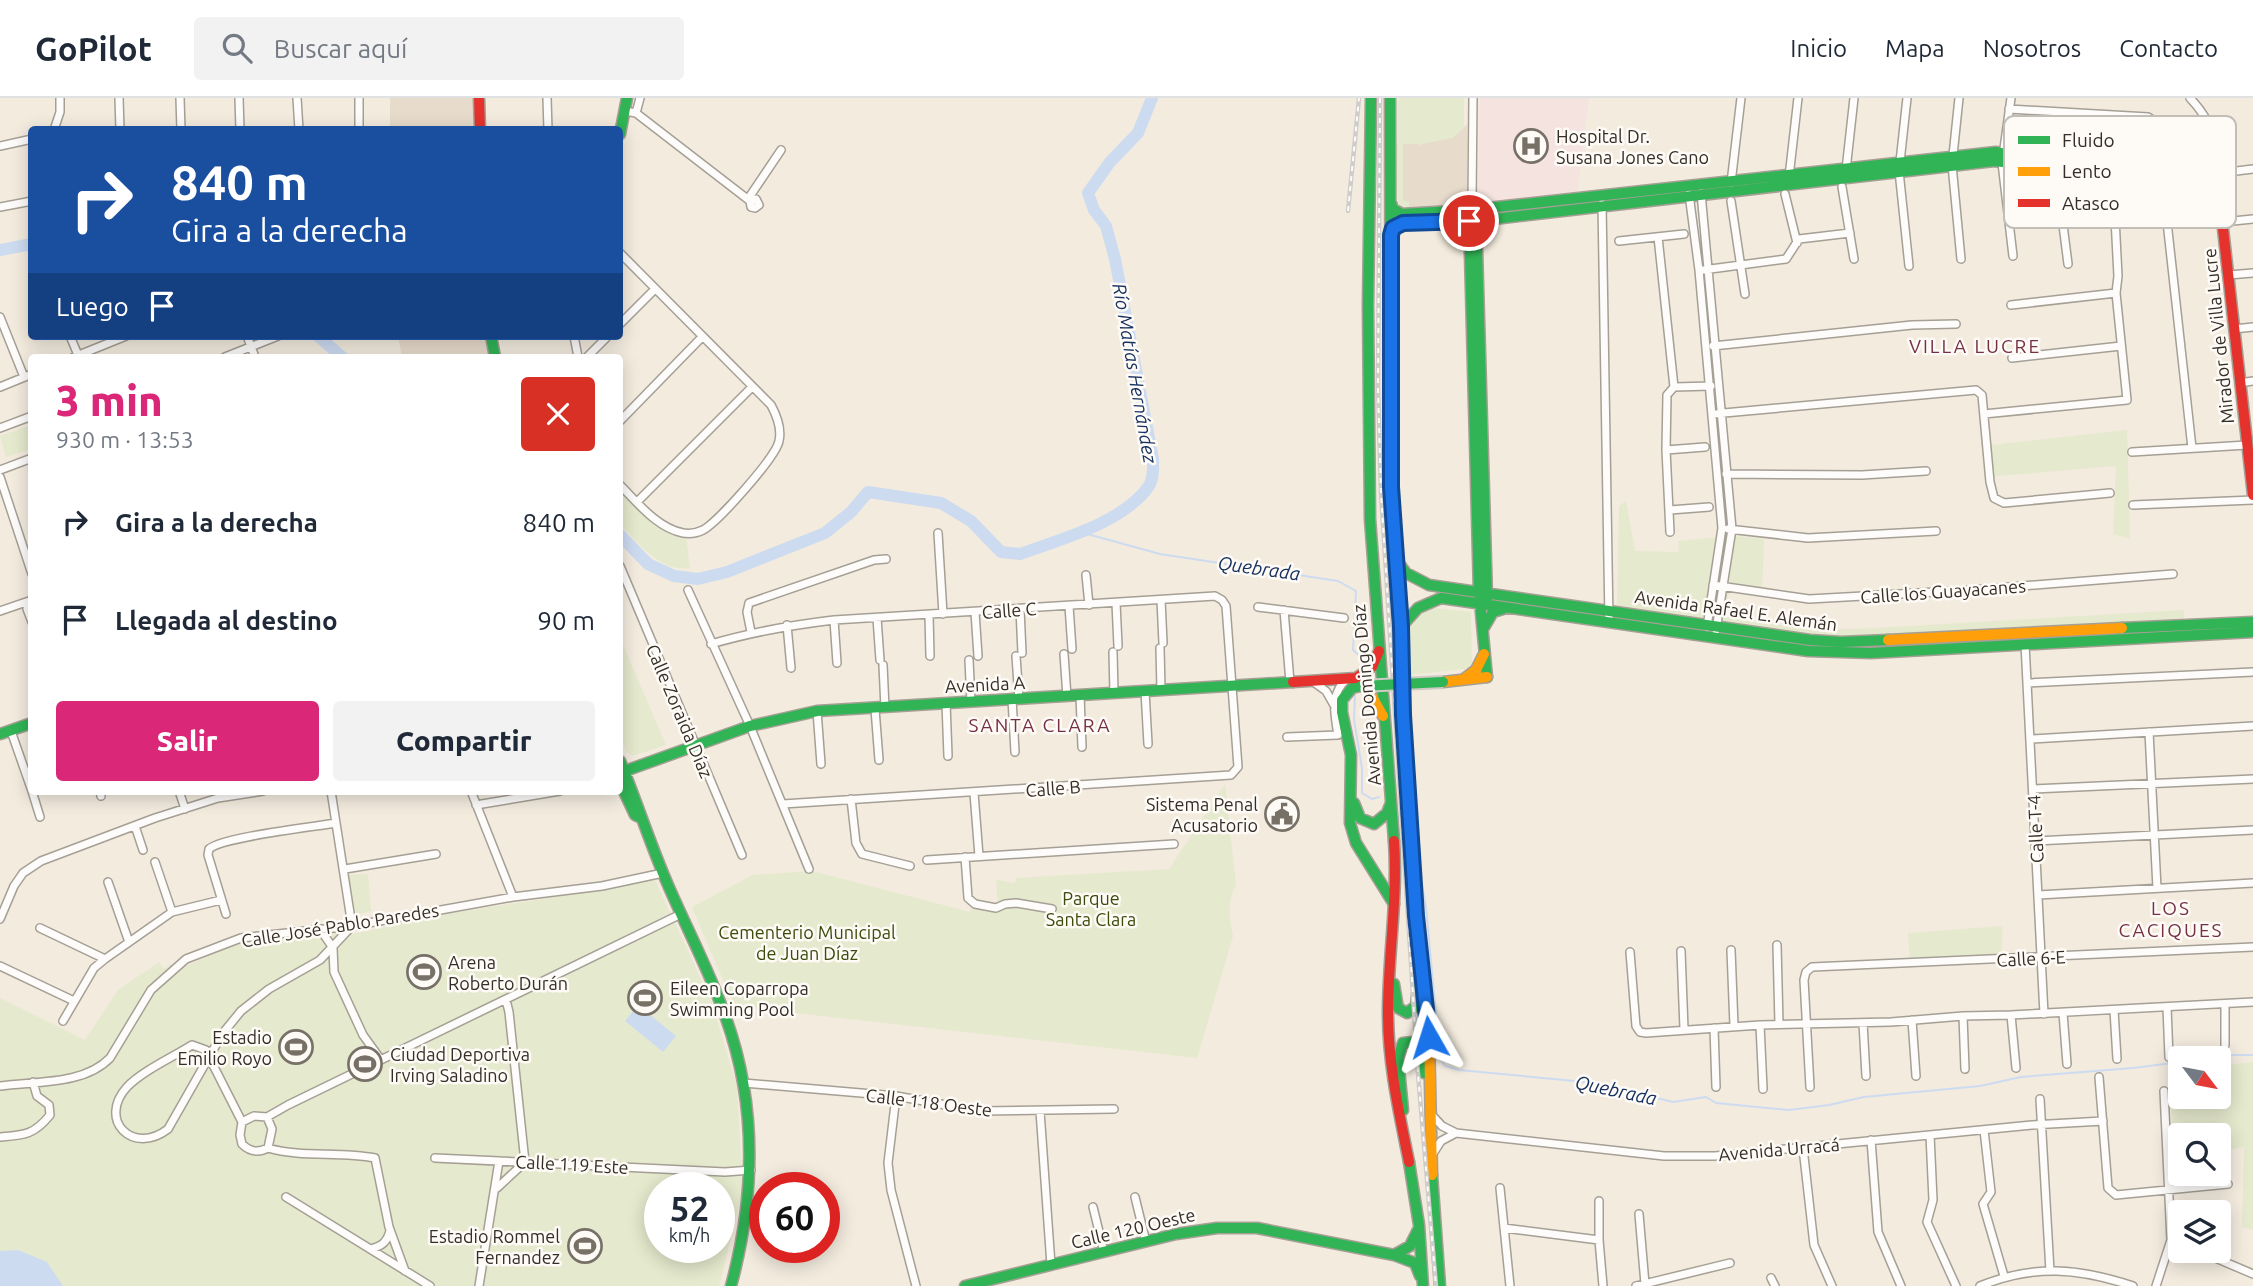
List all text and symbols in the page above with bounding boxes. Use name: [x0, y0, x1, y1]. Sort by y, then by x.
search box: [194, 17, 684, 80]
icon: search: [218, 29, 256, 67]
text: GoPilot: [35, 30, 152, 67]
text: Buscar aquí: [274, 34, 407, 63]
text: Inicio: [1790, 35, 1847, 62]
text: Mapa: [1885, 35, 1945, 62]
text: Nosotros: [1983, 35, 2081, 62]
text: Contacto: [2119, 35, 2218, 62]
legend: [2004, 116, 2236, 228]
place label: Hospital Dr. Susana Jones Cano: [1556, 126, 1709, 167]
hospital icon: Hospital Dr. Susana Jones Cano: [1512, 127, 1550, 165]
text: Fluido: [2062, 129, 2115, 151]
icon: right: [56, 154, 147, 245]
text: 840 m: [171, 154, 308, 209]
text: Lento: [2062, 160, 2112, 182]
pin: [1439, 191, 1499, 251]
text: Atasco: [2062, 192, 2120, 214]
icon: arrive: [1450, 202, 1488, 240]
text: Gira a la derecha: [171, 212, 408, 248]
street label: Mirador de Villa Lucre: [2199, 247, 2237, 425]
water label: Río Matías Hernández: [1108, 281, 1162, 466]
icon: arrive: [143, 287, 181, 325]
text: Luego: [56, 292, 129, 321]
district label: VILLA LUCRE: [1909, 335, 2041, 357]
text: 3 min: [56, 377, 163, 424]
button: close: [521, 377, 595, 451]
text: 930 m · 13:53: [56, 427, 194, 452]
icon: right: [56, 503, 94, 541]
text: Gira a la derecha: [115, 508, 318, 537]
text: 840 m: [523, 508, 595, 537]
water label: Quebrada: [1216, 551, 1302, 585]
street label: Calle los Guayacanes: [1860, 575, 2027, 607]
street label: Avenida Rafael E. Alemán: [1633, 586, 1839, 634]
street label: Calle C: [981, 598, 1037, 622]
icon: arrive: [56, 601, 94, 639]
street label: Avenida Domingo Díaz: [1348, 604, 1384, 786]
text: Llegada al destino: [115, 606, 338, 635]
text: 90 m: [537, 606, 595, 635]
street label: Calle Zoraida Díaz: [643, 641, 717, 781]
street label: Avenida A: [944, 672, 1026, 696]
button: Salir: [56, 701, 319, 781]
button: Compartir: [333, 701, 595, 781]
district label: SANTA CLARA: [968, 714, 1112, 736]
street label: Calle B: [1025, 776, 1081, 800]
place label: Sistema Penal Acusatorio: [1146, 794, 1258, 835]
street label: Calle T-4: [2023, 794, 2047, 864]
public building icon: Sistema Penal Acusatorio: [1263, 795, 1301, 833]
park label: Parque Santa Clara: [1046, 888, 1136, 929]
district label: LOS CACIQUES: [2118, 897, 2224, 941]
street label: Calle José Pablo Paredes: [240, 899, 440, 950]
park label: Cementerio Municipal de Juan Díaz: [718, 922, 896, 963]
street label: Calle 6-E: [1996, 946, 2066, 970]
place label: Arena Roberto Durán: [448, 952, 568, 993]
sports icon: Arena Roberto Durán: [405, 953, 443, 991]
place label: Eileen Coparropa Swimming Pool: [670, 978, 809, 1019]
sports icon: Eileen Coparropa Swimming Pool: [626, 979, 664, 1017]
position arrow: [1392, 1000, 1466, 1074]
place label: Estadio Emilio Royo: [177, 1027, 272, 1068]
sports icon: Estadio Emilio Royo: [277, 1028, 315, 1066]
place label: Ciudad Deportiva Irving Saladino: [390, 1044, 530, 1085]
sports icon: Ciudad Deportiva Irving Saladino: [346, 1045, 384, 1083]
north arrow: [2168, 1046, 2231, 1110]
map controls: [2168, 1046, 2231, 1263]
water label: Quebrada: [1573, 1071, 1659, 1109]
street label: Calle 118 Oeste: [865, 1084, 993, 1120]
button: search: [2168, 1123, 2231, 1186]
street label: Avenida Urracá: [1718, 1134, 1840, 1164]
street label: Calle 119 Este: [515, 1151, 629, 1177]
speed limit sign: 60: [749, 1172, 840, 1263]
text: 52: [670, 1188, 709, 1228]
button: layers: [2168, 1200, 2231, 1263]
street label: Calle 120 Oeste: [1069, 1204, 1197, 1252]
text: km/h: [669, 1225, 710, 1245]
place label: Estadio Rommel Fernandez: [429, 1226, 560, 1267]
sports icon: Estadio Rommel Fernandez: [566, 1227, 604, 1265]

